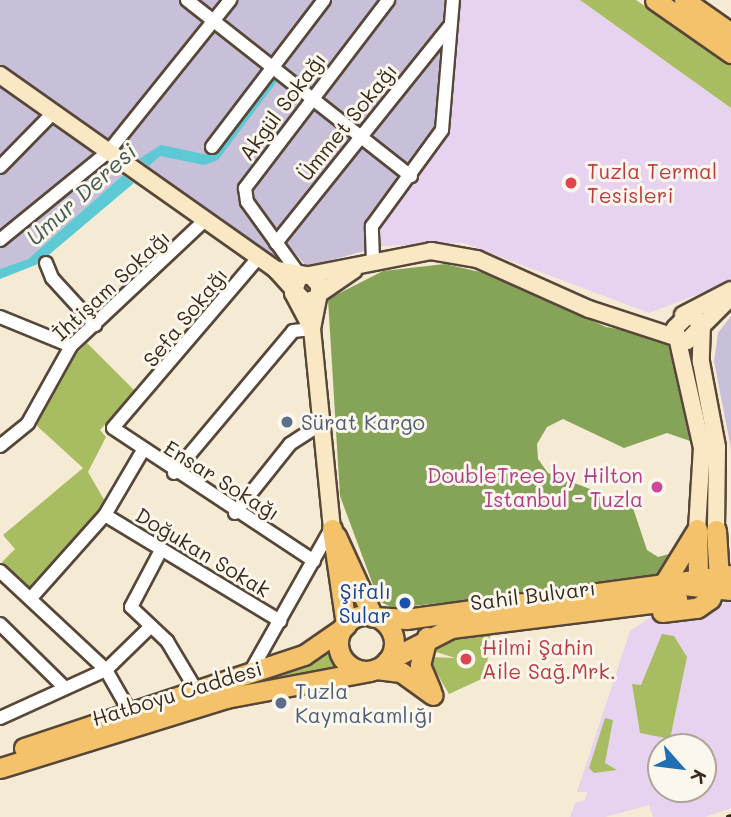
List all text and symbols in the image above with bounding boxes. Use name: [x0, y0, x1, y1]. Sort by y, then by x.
street label: Akgül Sokağı: [233, 47, 331, 165]
street label: Ümmet Sokağı: [292, 58, 402, 186]
water label: Umur Deresi: [20, 137, 142, 251]
place label: Tuzla Termal Tesisleri: [587, 158, 717, 208]
marker: Tuzla Termal Tesisleri: [561, 173, 581, 193]
street label: İhtişam Sokağı: [47, 224, 175, 346]
street label: Sefa Sokağı: [137, 262, 233, 372]
place label: Sürat Kargo: [301, 409, 425, 435]
marker: Sürat Kargo: [279, 414, 295, 430]
street label: Ensar Sokağı: [160, 434, 284, 526]
place label: DoubleTree by Hilton Istanbul - Tuzla: [427, 462, 643, 512]
marker: DoubleTree by Hilton Istanbul - Tuzla: [649, 479, 665, 495]
street label: Doğukan Sokak: [131, 502, 275, 602]
street label: Sahil Bulvarı: [469, 575, 597, 615]
place label: Şifalı Sular: [339, 578, 391, 628]
marker: Şifalı Sular: [397, 595, 413, 611]
place label: Hilmi Şahin Aile Sağ.Mrk.: [482, 634, 616, 684]
marker: Hilmi Şahin Aile Sağ.Mrk.: [456, 649, 476, 669]
street label: Hatboyu Caddesi: [89, 655, 265, 731]
place label: Tuzla Kaymakamlığı: [295, 678, 433, 728]
marker: Tuzla Kaymakamlığı: [273, 695, 289, 711]
north arrow: [647, 733, 717, 803]
text: K: [685, 766, 713, 789]

